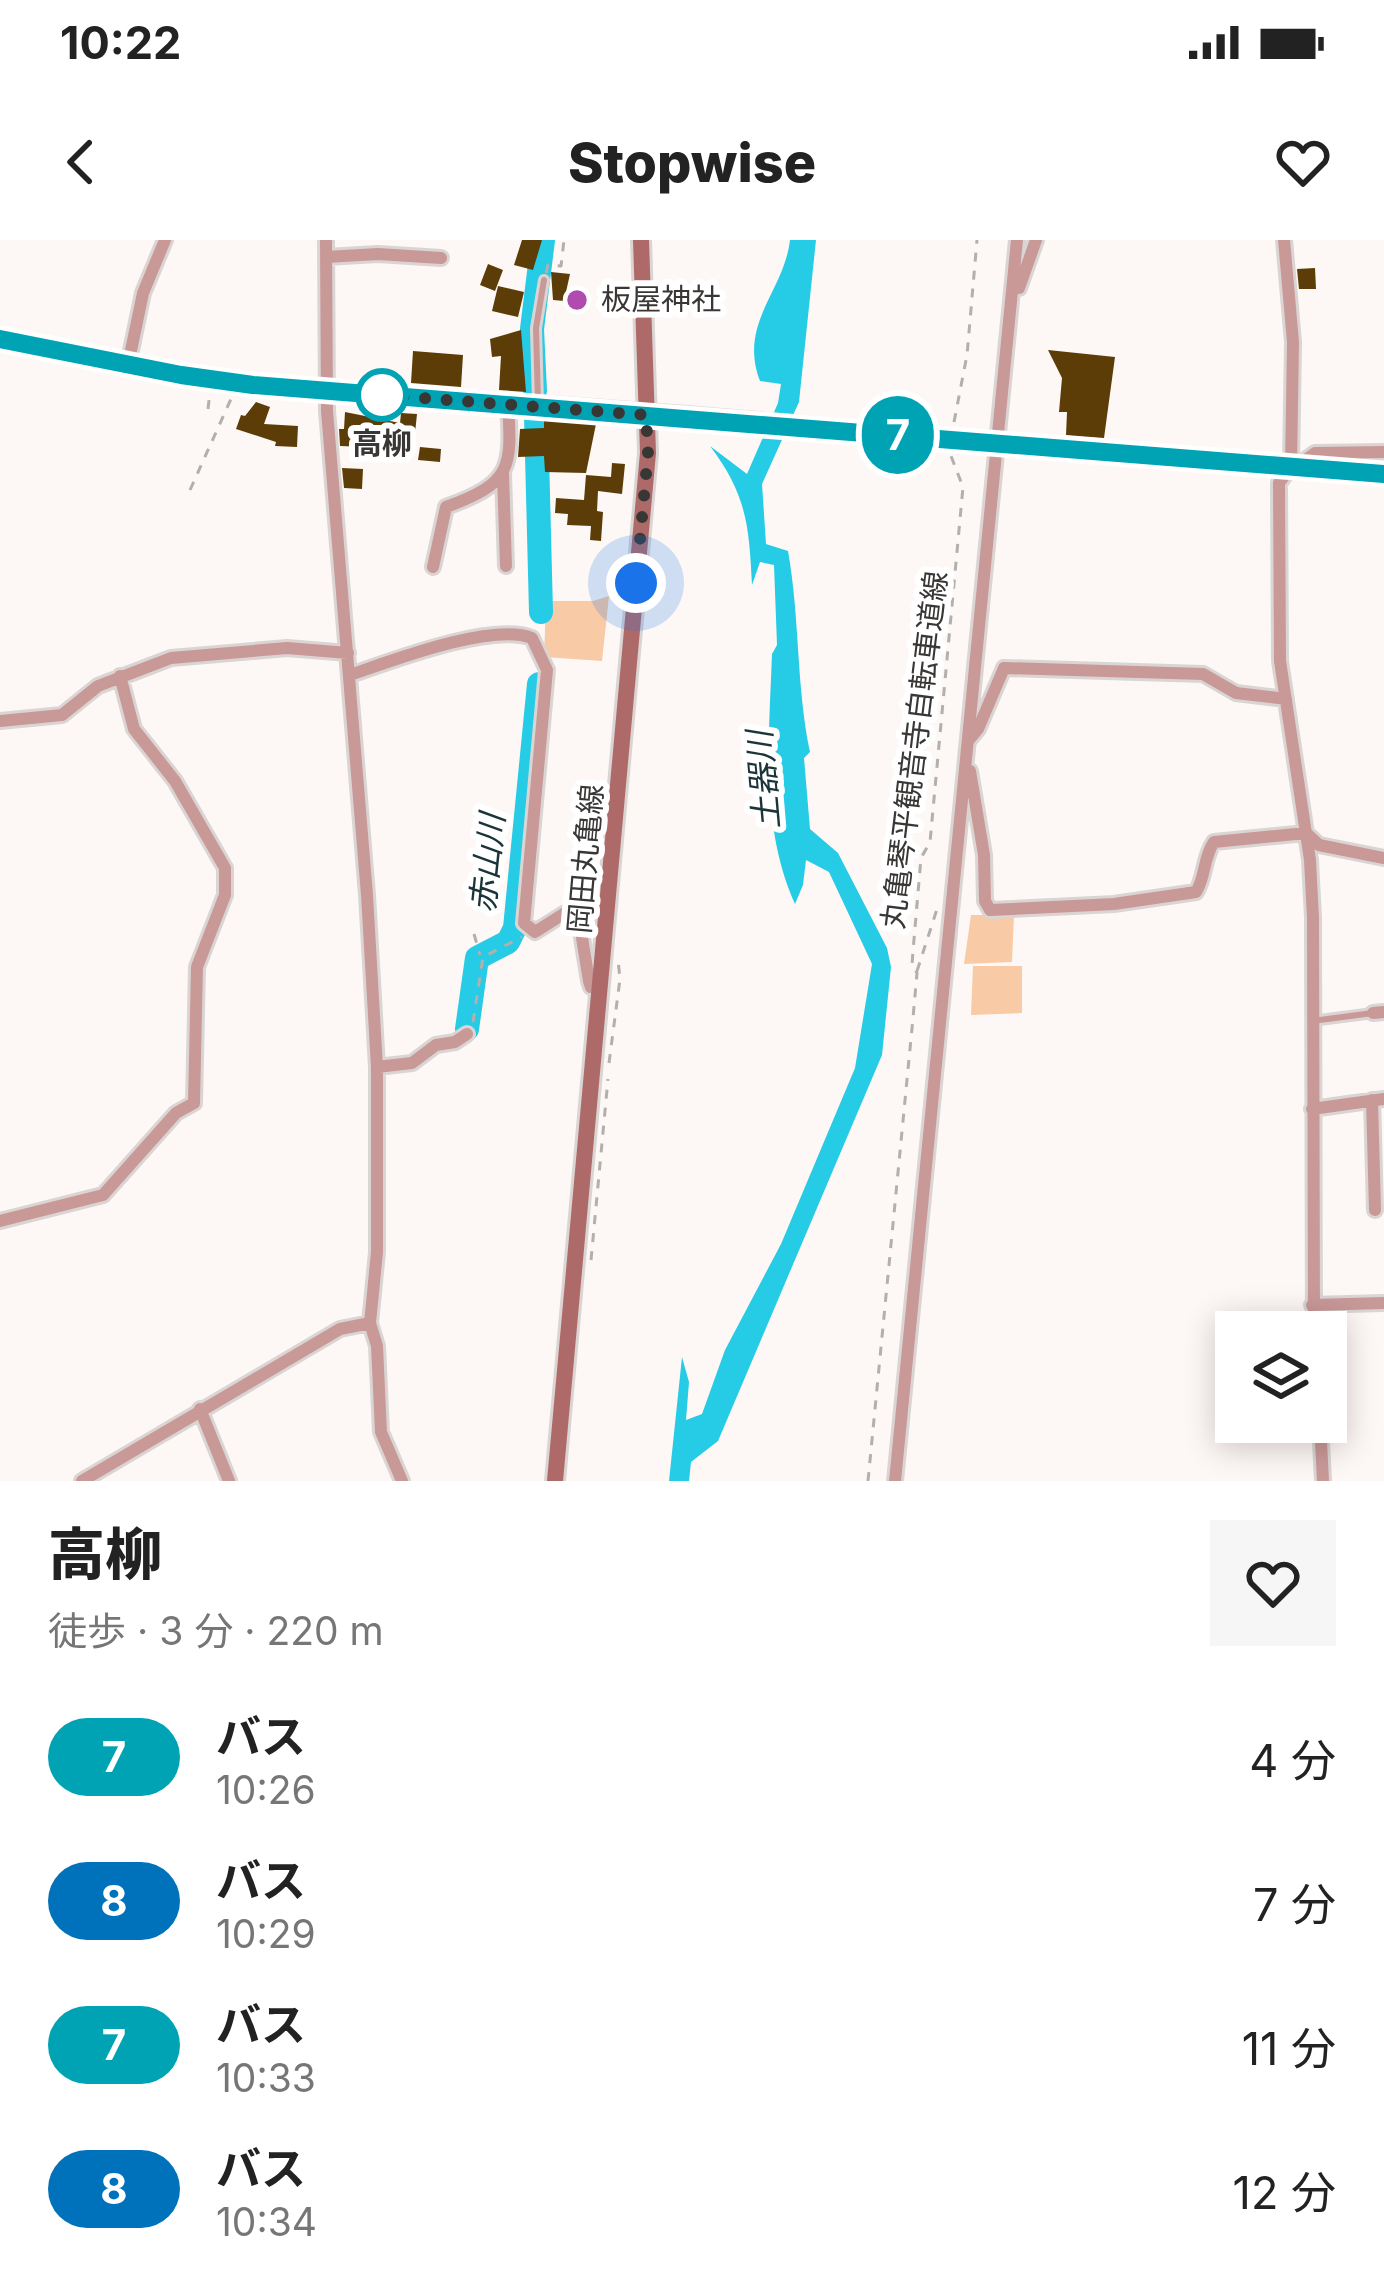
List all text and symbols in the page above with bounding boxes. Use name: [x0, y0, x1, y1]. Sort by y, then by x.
text: 10:22: [60, 15, 181, 70]
icon: back: [48, 129, 114, 195]
icon: heart: [1270, 129, 1336, 195]
text: Stopwise: [568, 130, 816, 195]
place label: 板屋神社: [601, 281, 721, 317]
marker: 板屋神社: [564, 287, 590, 313]
marker: 高柳: [357, 370, 407, 420]
line badge: 7: [859, 396, 937, 474]
text: 7: [886, 409, 910, 460]
place label: 高柳: [352, 425, 412, 461]
your location: [606, 553, 666, 613]
street label: 丸亀琴平観音寺自転車道線: [874, 569, 954, 931]
water label: 土器川: [739, 726, 787, 831]
street label: 岡田丸亀線: [561, 783, 609, 935]
water label: 赤山川: [462, 809, 512, 914]
map controls: [1215, 1311, 1347, 1443]
button: layers: [1215, 1311, 1347, 1443]
text: 高柳: [48, 1520, 162, 1589]
button: heart: [1210, 1520, 1336, 1646]
text: 徒歩 · 3 分 · 220 m: [48, 1607, 384, 1654]
text: バス: [216, 1709, 306, 1764]
text: 7: [102, 1731, 126, 1782]
text: 4 分: [1249, 1733, 1336, 1788]
text: 10:26: [216, 1766, 316, 1813]
text: バス: [216, 1853, 306, 1908]
text: 8: [100, 1875, 128, 1926]
text: 7 分: [1253, 1877, 1336, 1932]
text: 10:29: [216, 1910, 316, 1957]
text: バス: [216, 1997, 306, 2052]
text: 7: [102, 2019, 126, 2070]
text: 11 分: [1242, 2021, 1336, 2076]
text: 10:33: [216, 2054, 316, 2101]
text: バス: [216, 2141, 306, 2196]
text: 8: [100, 2163, 128, 2214]
text: 12 分: [1233, 2165, 1336, 2220]
text: 10:34: [216, 2198, 317, 2245]

